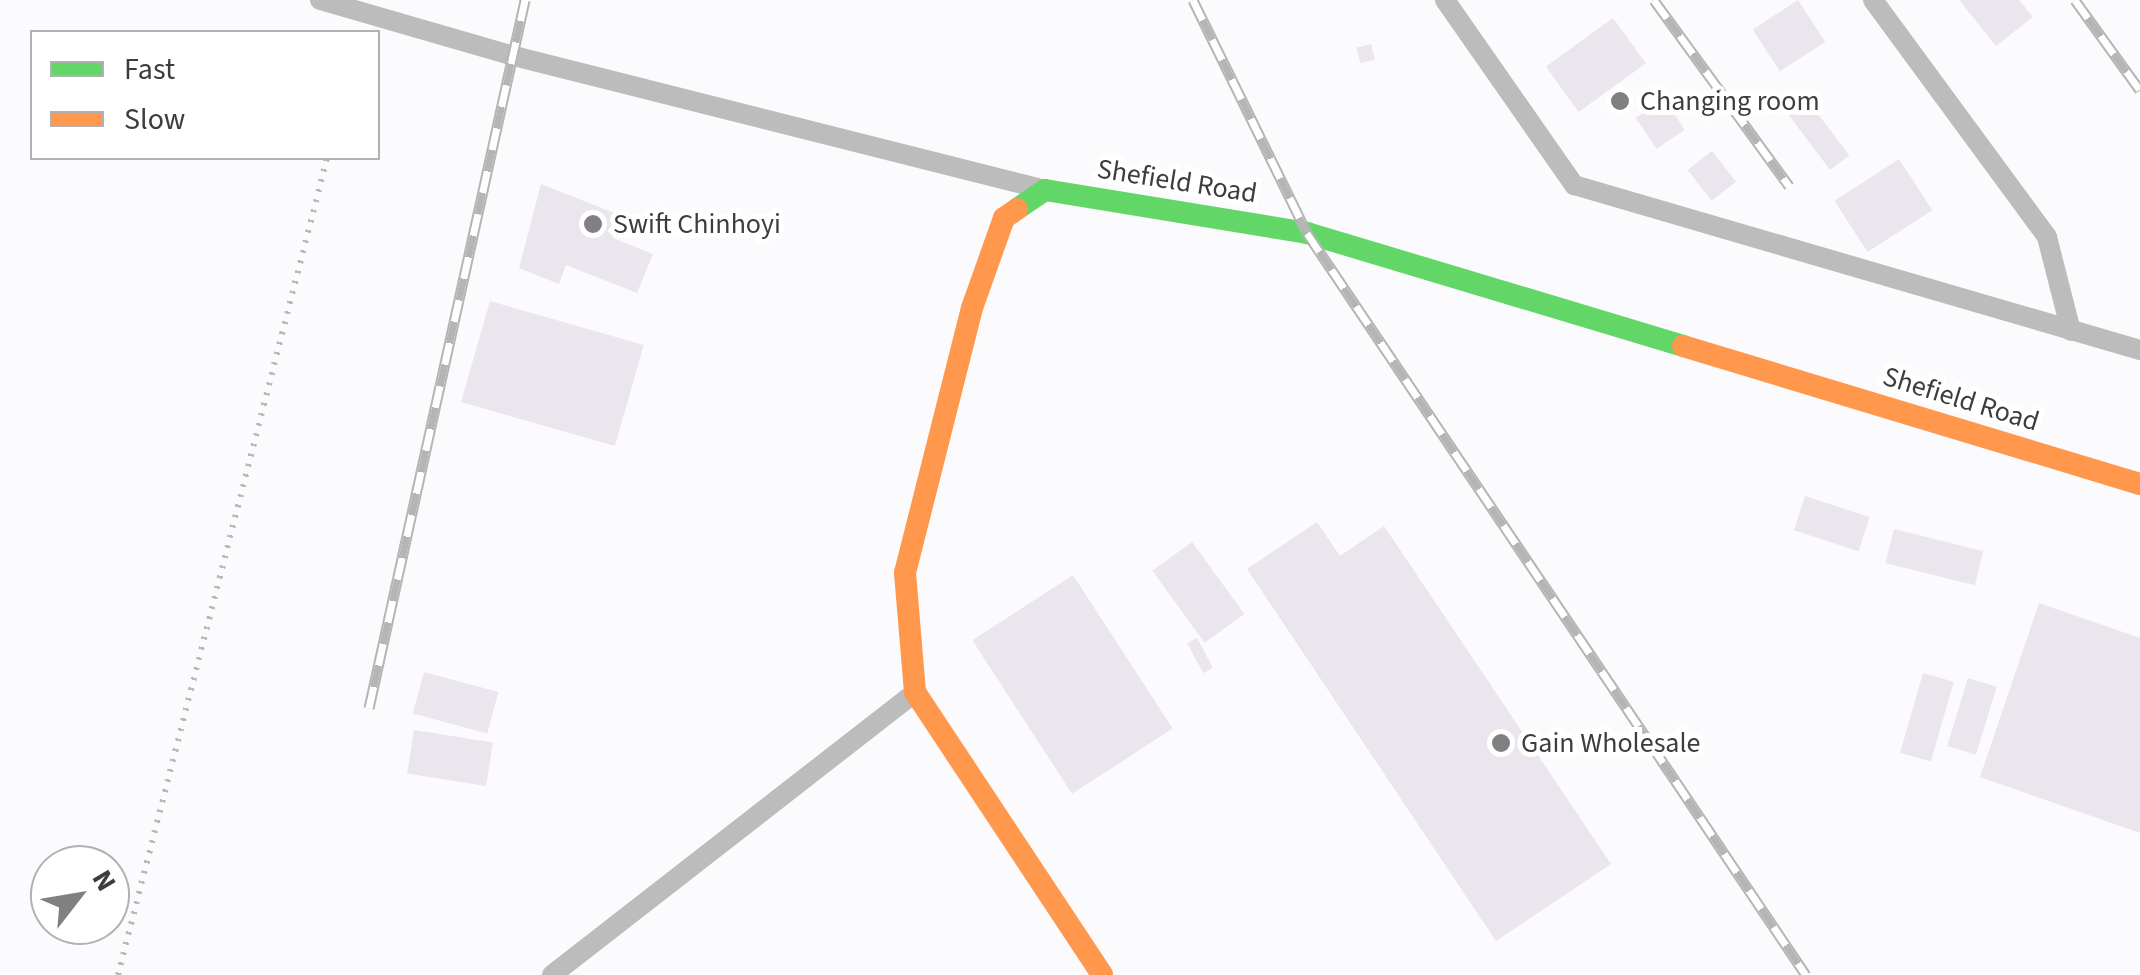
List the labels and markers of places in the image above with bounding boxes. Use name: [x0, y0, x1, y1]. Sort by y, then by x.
place label: Changing room: [1640, 84, 1820, 118]
marker: Changing room: [1609, 90, 1631, 112]
place label: Swift Chinhoyi: [613, 207, 781, 241]
marker: Swift Chinhoyi: [582, 213, 604, 235]
place label: Gain Wholesale: [1521, 726, 1701, 760]
marker: Gain Wholesale: [1490, 732, 1512, 754]

